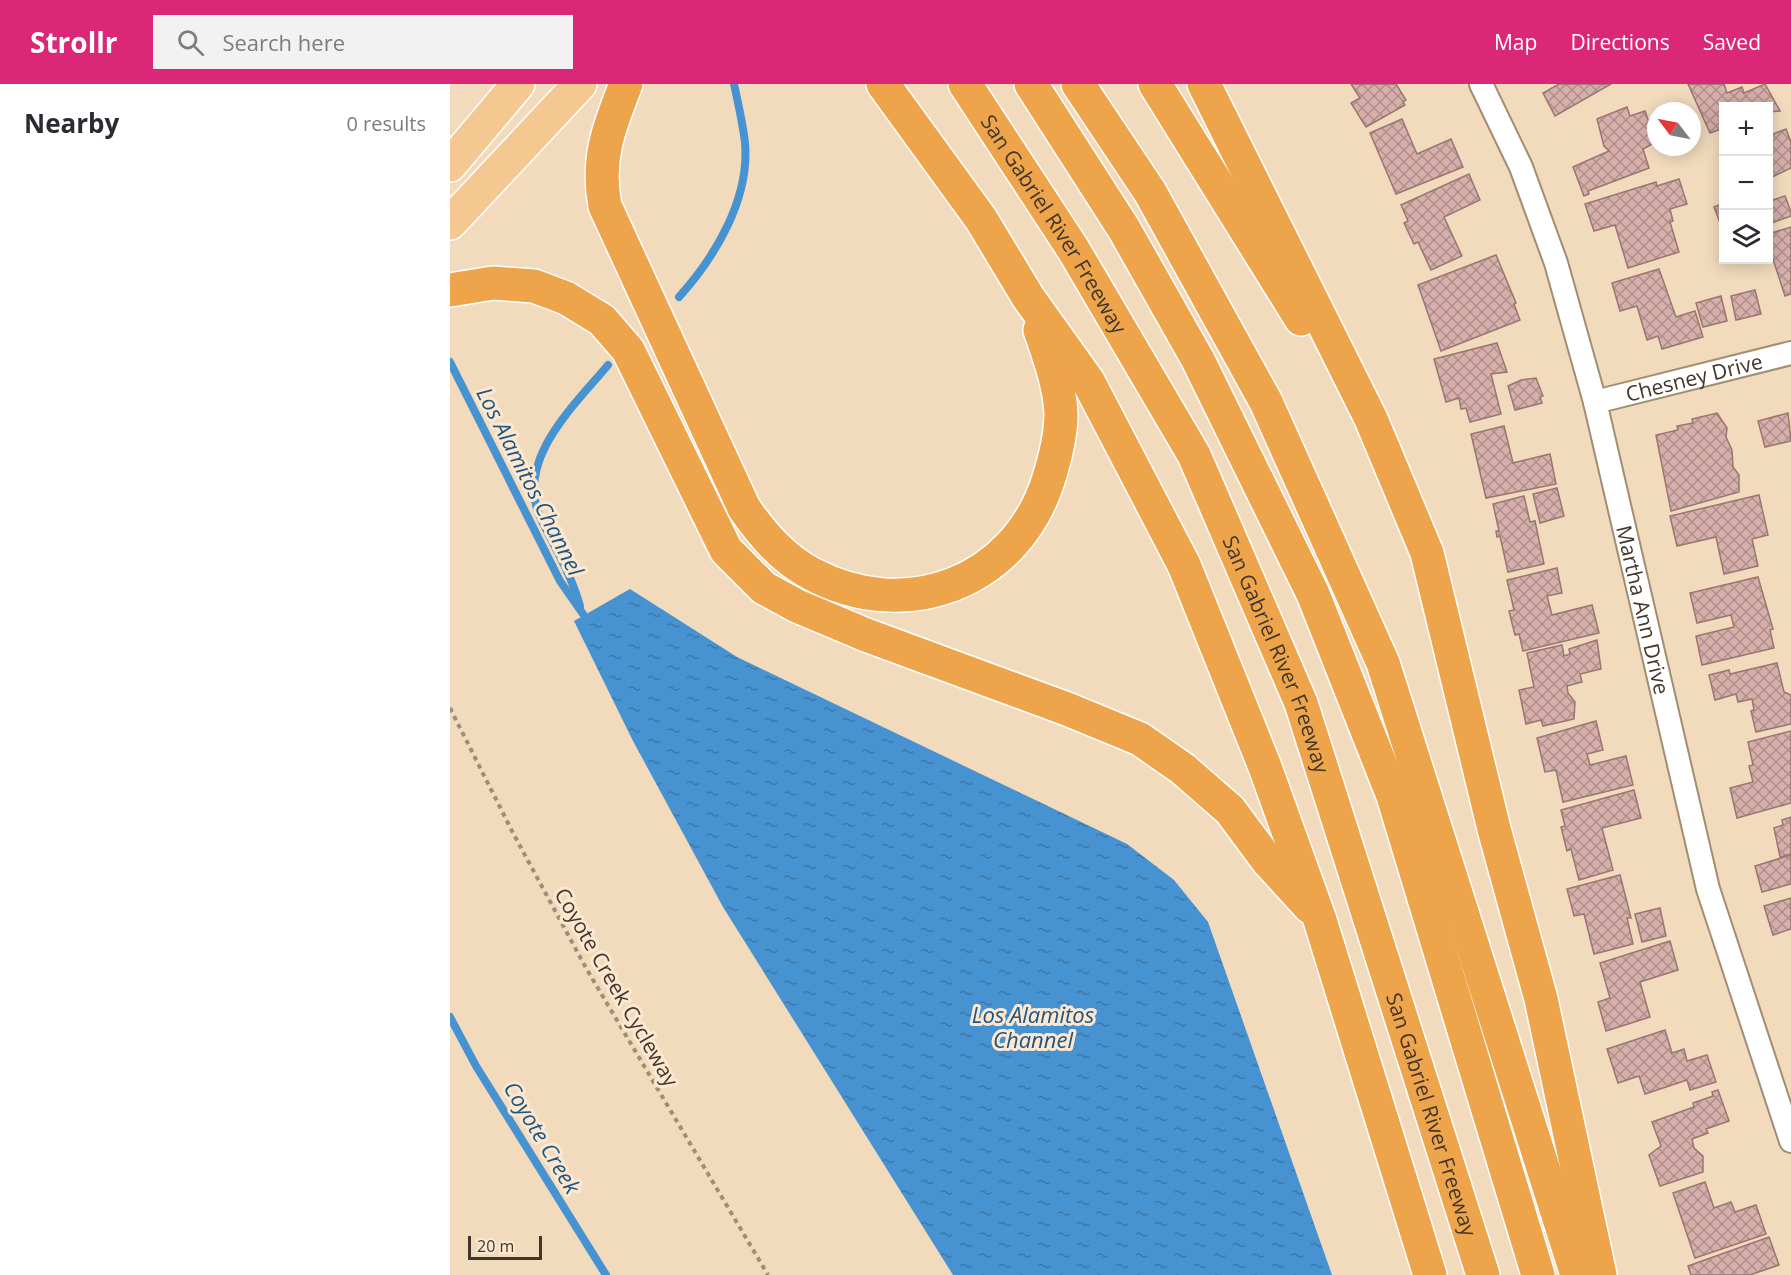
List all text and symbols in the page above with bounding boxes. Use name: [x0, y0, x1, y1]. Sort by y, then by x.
search box: [153, 15, 573, 69]
text: Strollr: [30, 23, 117, 61]
icon: search: [174, 26, 207, 59]
text: Search here: [222, 27, 345, 57]
text: Map: [1494, 28, 1537, 56]
text: Directions: [1570, 28, 1670, 56]
text: Saved: [1703, 28, 1761, 56]
north arrow: [1647, 102, 1701, 156]
map controls: [1719, 102, 1773, 264]
button: +: [1719, 102, 1773, 156]
text: Nearby: [24, 105, 119, 141]
street label: San Gabriel River Freeway: [975, 109, 1134, 339]
text: 0 results: [346, 110, 426, 137]
button: −: [1719, 156, 1773, 210]
button: layers: [1719, 210, 1773, 264]
street label: Chesney Drive: [1623, 347, 1765, 408]
water label: Los Alamitos Channel: [470, 382, 592, 581]
street label: Martha Ann Drive: [1610, 523, 1676, 697]
street label: San Gabriel River Freeway: [1216, 531, 1337, 777]
street label: Coyote Creek Cycleway: [549, 883, 686, 1092]
street label: San Gabriel River Freeway: [1380, 989, 1484, 1240]
water label: Los Alamitos Channel: [972, 999, 1095, 1054]
water label: Coyote Creek: [498, 1075, 589, 1200]
scale bar: [468, 1233, 542, 1260]
text: 20 m: [477, 1235, 514, 1257]

